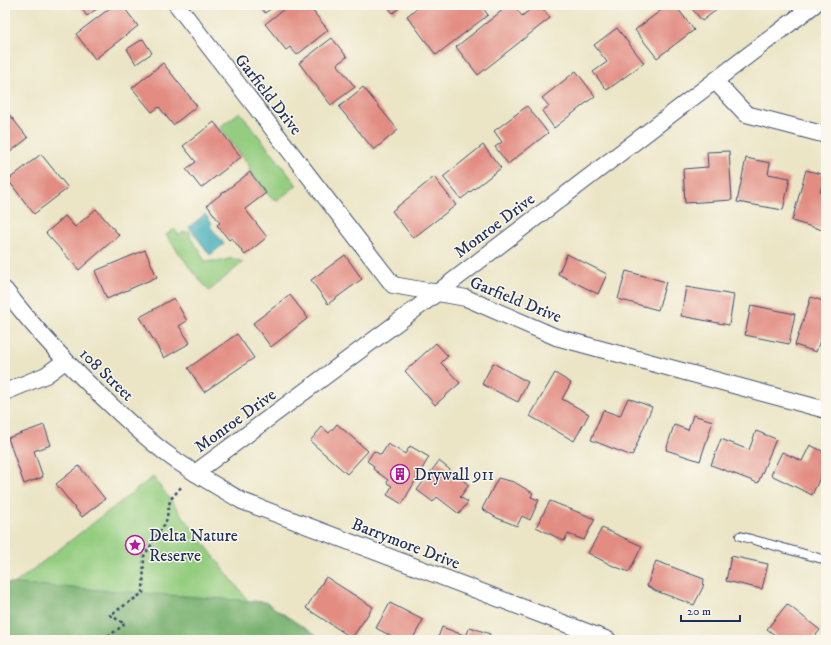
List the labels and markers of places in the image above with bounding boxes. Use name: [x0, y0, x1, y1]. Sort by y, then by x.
building icon: Drywall 911: [389, 463, 411, 485]
place label: Drywall 911: [414, 464, 494, 486]
place label: Delta Nature Reserve: [149, 525, 238, 567]
place icon: Delta Nature Reserve: [124, 534, 146, 556]

